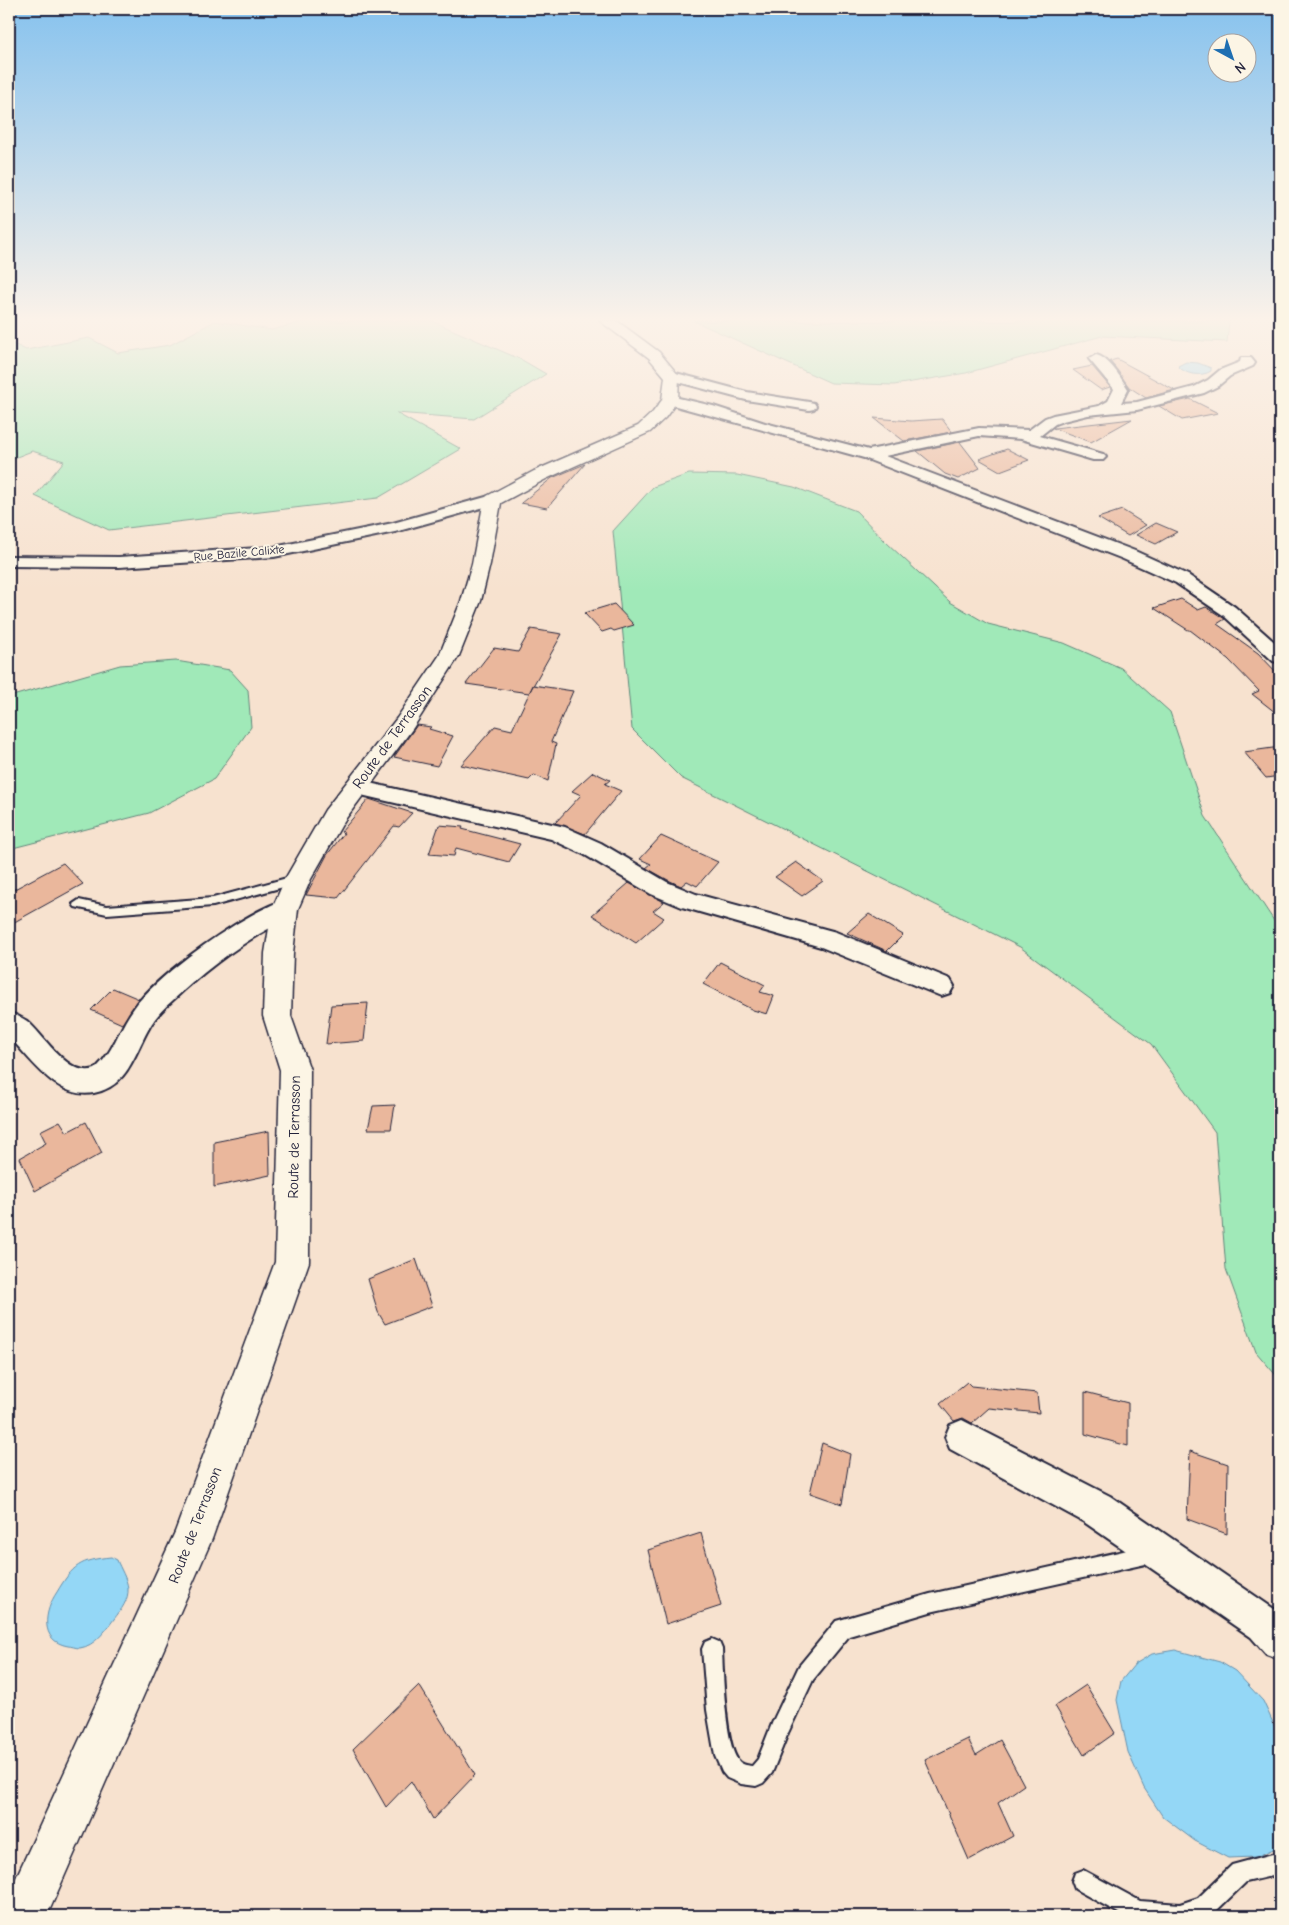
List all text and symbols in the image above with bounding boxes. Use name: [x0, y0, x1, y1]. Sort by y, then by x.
north arrow: [1206, 32, 1256, 82]
text: N: [1231, 58, 1249, 77]
street label: Rue Bazile Calixte: [193, 542, 285, 564]
street label: Route de Terrasson: [348, 682, 436, 792]
street label: Route de Terrasson: [284, 1075, 304, 1199]
street label: Route de Terrasson: [164, 1464, 226, 1586]

